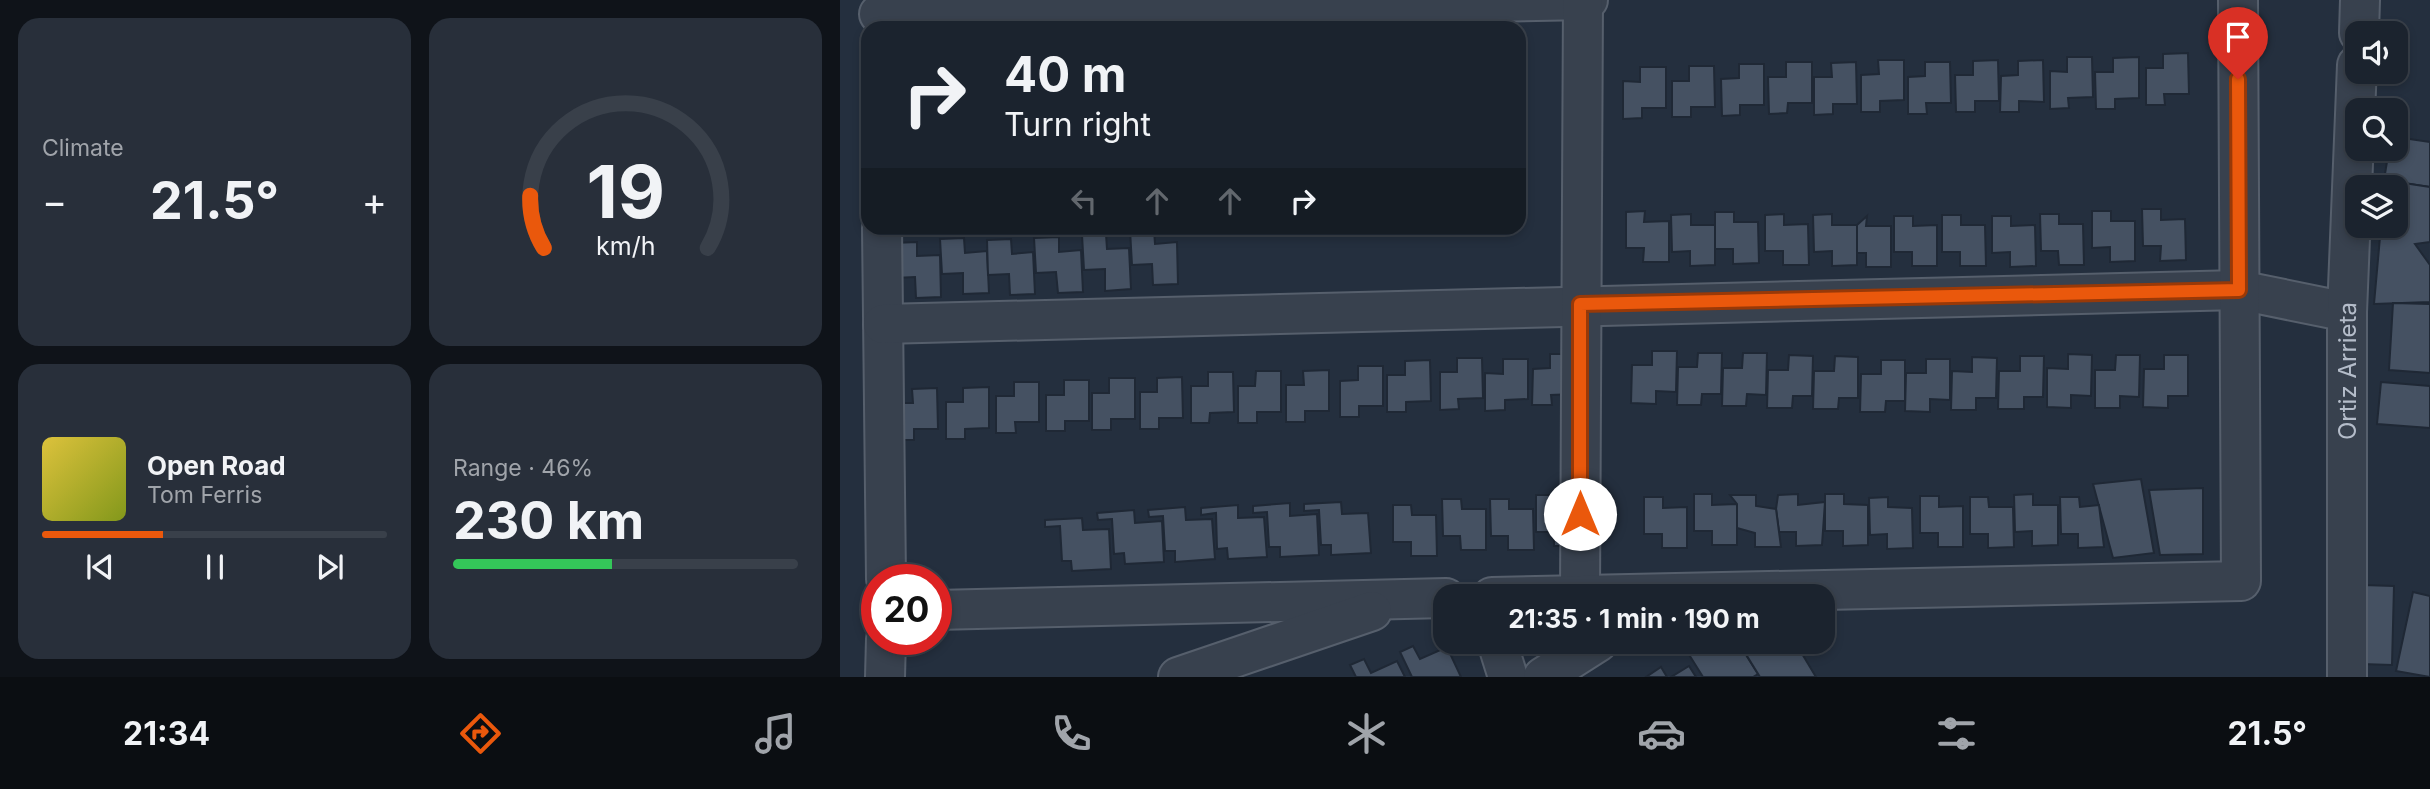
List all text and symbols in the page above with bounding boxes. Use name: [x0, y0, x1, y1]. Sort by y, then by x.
pin: [2208, 7, 2268, 79]
icon: arrive: [2219, 18, 2257, 56]
map controls: [2345, 21, 2408, 238]
button: sound: [2345, 21, 2408, 84]
text: 40 m: [1004, 45, 1127, 104]
icon: right: [889, 49, 980, 140]
button: search: [2345, 98, 2408, 161]
text: Turn right: [1004, 105, 1151, 144]
text: Climate: [42, 134, 124, 162]
text: 19: [586, 147, 665, 236]
text: 21.5°: [150, 169, 279, 232]
button: layers: [2345, 175, 2408, 238]
text: −: [42, 178, 67, 224]
text: +: [362, 178, 387, 224]
icon: left: [1065, 182, 1103, 220]
icon: ahead: [1138, 182, 1176, 220]
icon: ahead: [1211, 182, 1249, 220]
icon: right: [1284, 182, 1322, 220]
text: km/h: [596, 231, 655, 261]
street label: Ortiz Arrieta: [2332, 301, 2362, 440]
text: Open Road: [147, 450, 286, 481]
text: Range · 46%: [453, 454, 593, 482]
position arrow: [1543, 477, 1617, 551]
text: Tom Ferris: [147, 481, 262, 509]
text: 230 km: [453, 489, 644, 552]
icon: previous: [81, 548, 119, 586]
icon: pause: [196, 548, 234, 586]
icon: next: [311, 548, 349, 586]
speed limit sign: 20: [861, 564, 952, 655]
text: 21:35 · 1 min · 190 m: [1508, 603, 1760, 634]
icon: directions: [456, 709, 505, 758]
icon: music: [751, 709, 800, 758]
icon: phone: [1047, 709, 1096, 758]
icon: climate: [1342, 709, 1391, 758]
icon: car: [1637, 709, 1686, 758]
icon: filters: [1932, 709, 1981, 758]
text: 21:34: [123, 714, 210, 753]
text: 21.5°: [2227, 714, 2307, 753]

